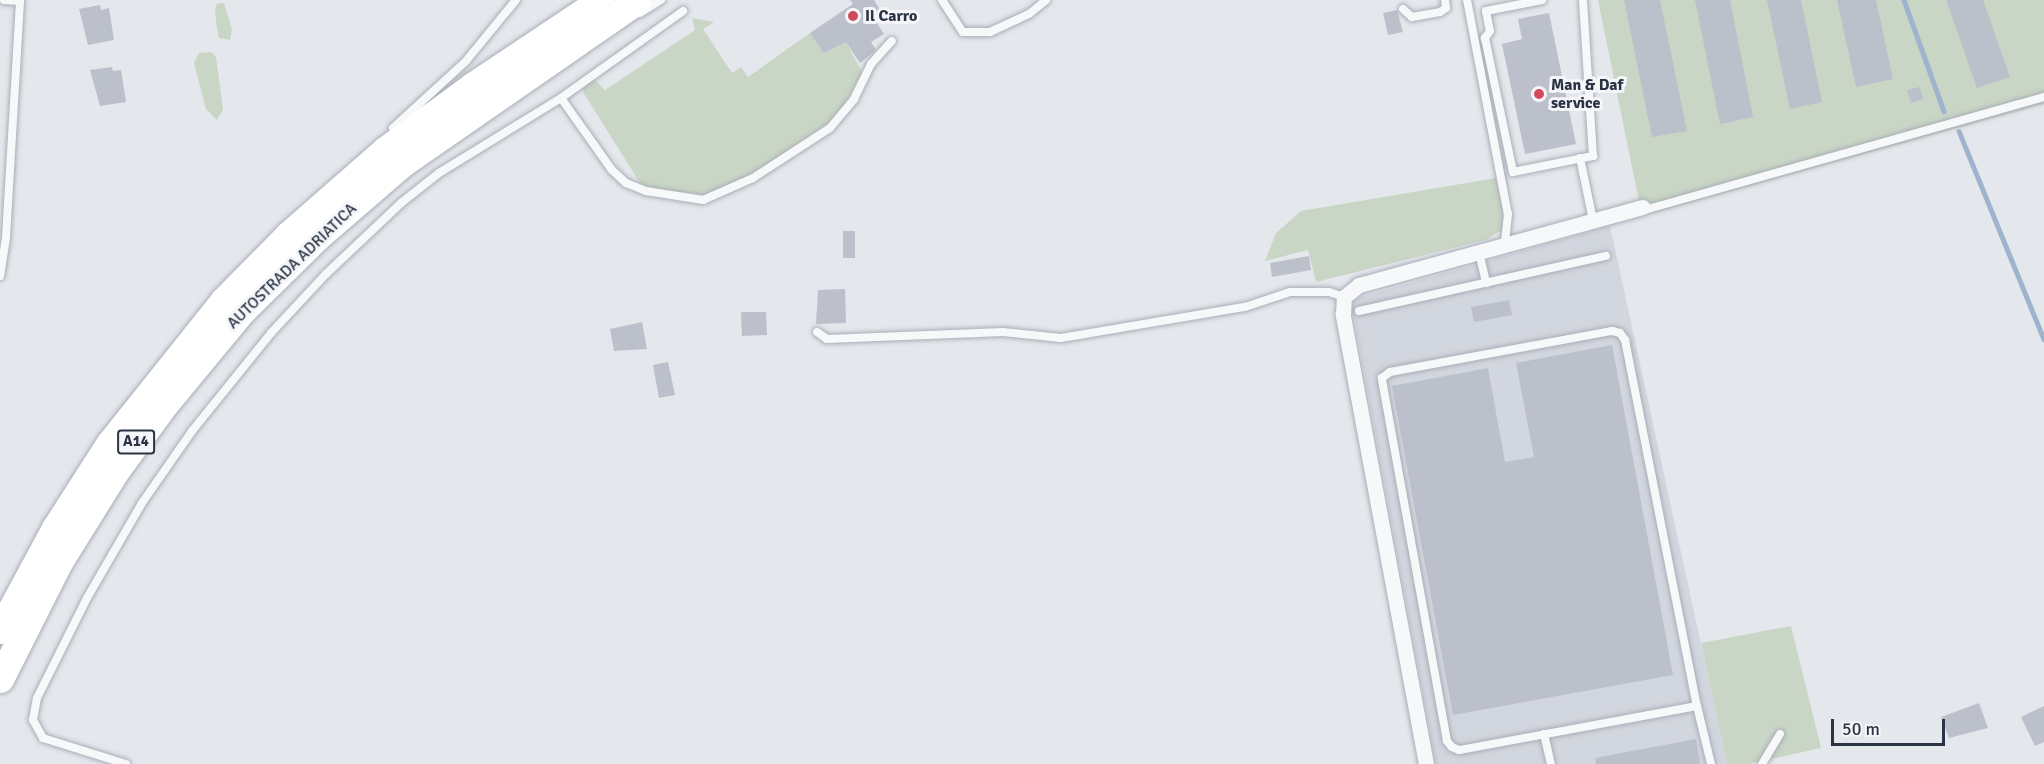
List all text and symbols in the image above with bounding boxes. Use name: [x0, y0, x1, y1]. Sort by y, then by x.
place label: Il Carro: [865, 6, 917, 26]
marker: Il Carro: [846, 9, 860, 23]
place label: Man & Daf service: [1551, 75, 1623, 113]
marker: Man & Daf service: [1532, 87, 1546, 101]
street label: AUTOSTRADA ADRIATICA: [223, 199, 361, 333]
road number: A14: [116, 430, 156, 454]
scale bar: [1834, 707, 1948, 745]
text: 50 m: [1842, 718, 1880, 740]

